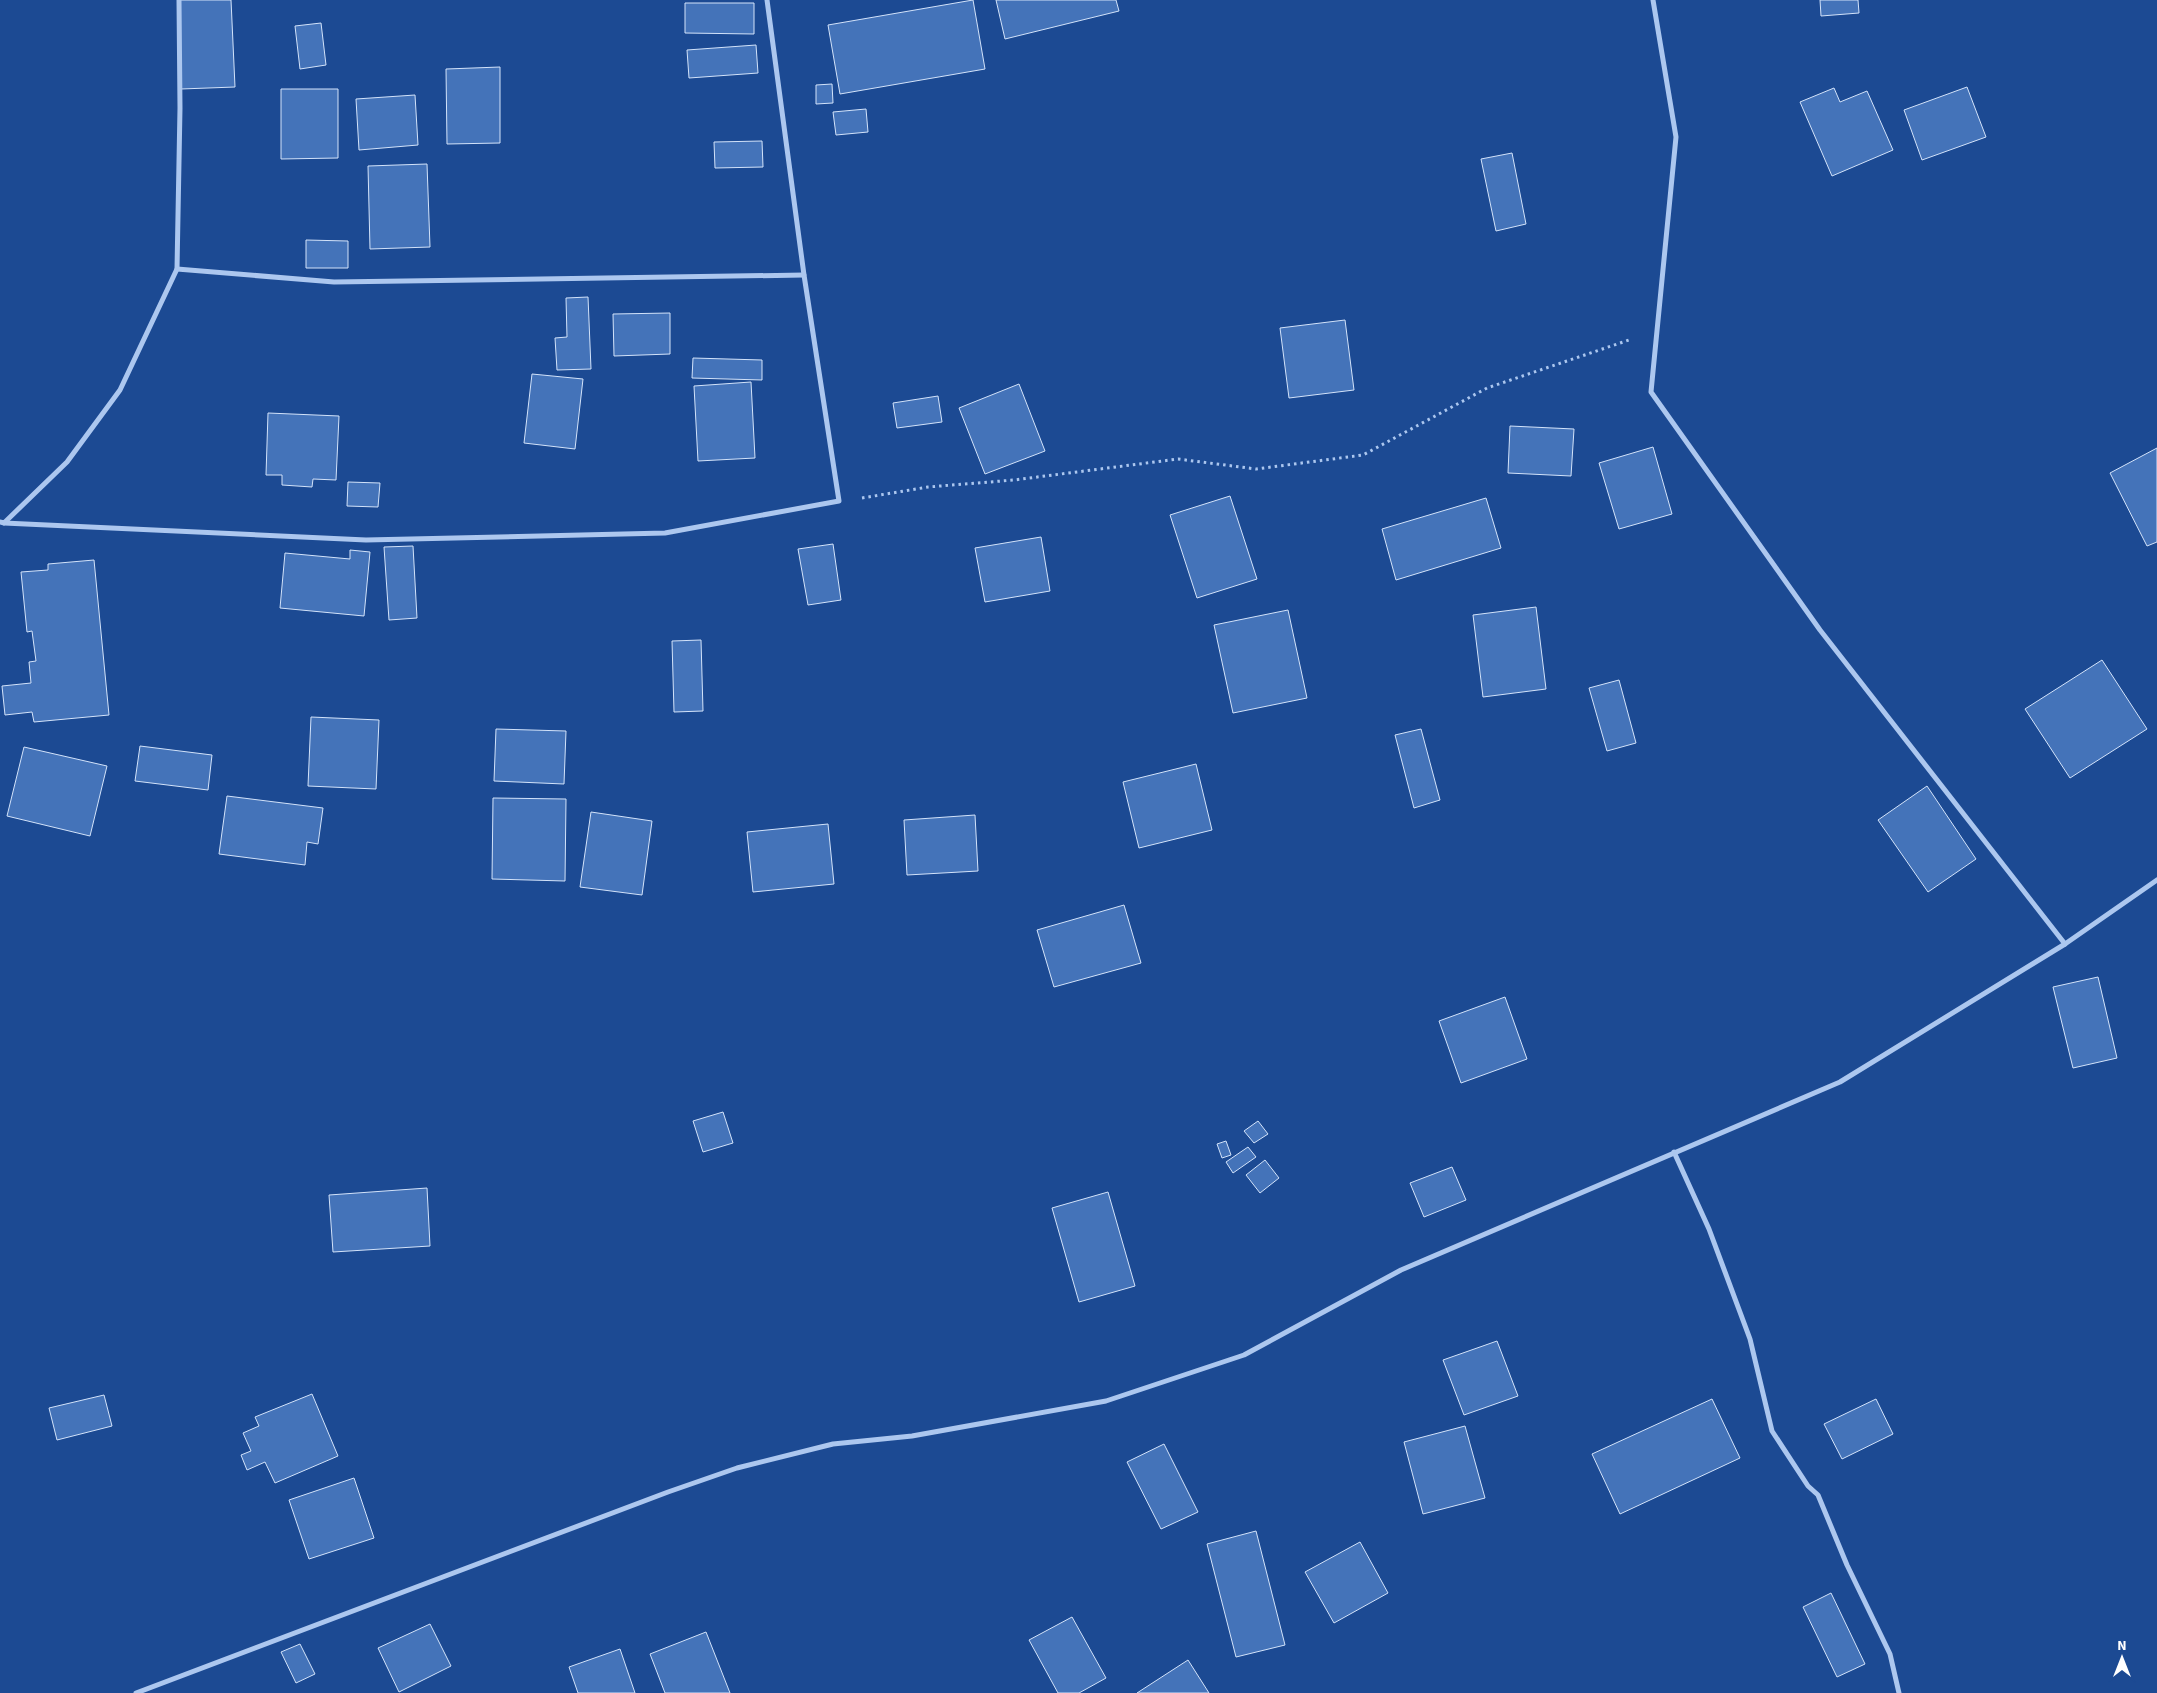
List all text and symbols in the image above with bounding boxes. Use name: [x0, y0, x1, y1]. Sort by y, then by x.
north arrow: [2097, 1633, 2147, 1683]
text: N: [2117, 1636, 2127, 1656]

